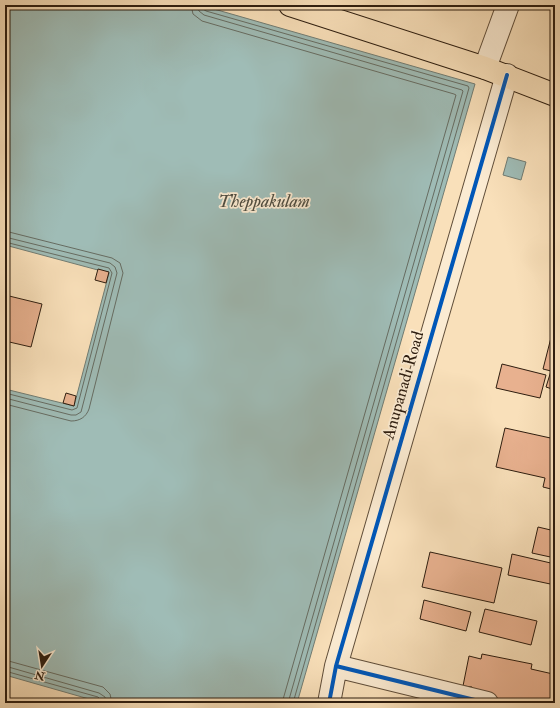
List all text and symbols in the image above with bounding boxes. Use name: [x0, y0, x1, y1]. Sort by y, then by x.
water label: Theppakulam: [218, 190, 310, 213]
street label: Anupanadi Road: [377, 328, 430, 443]
north arrow: [22, 646, 62, 686]
text: N: [33, 668, 47, 683]

